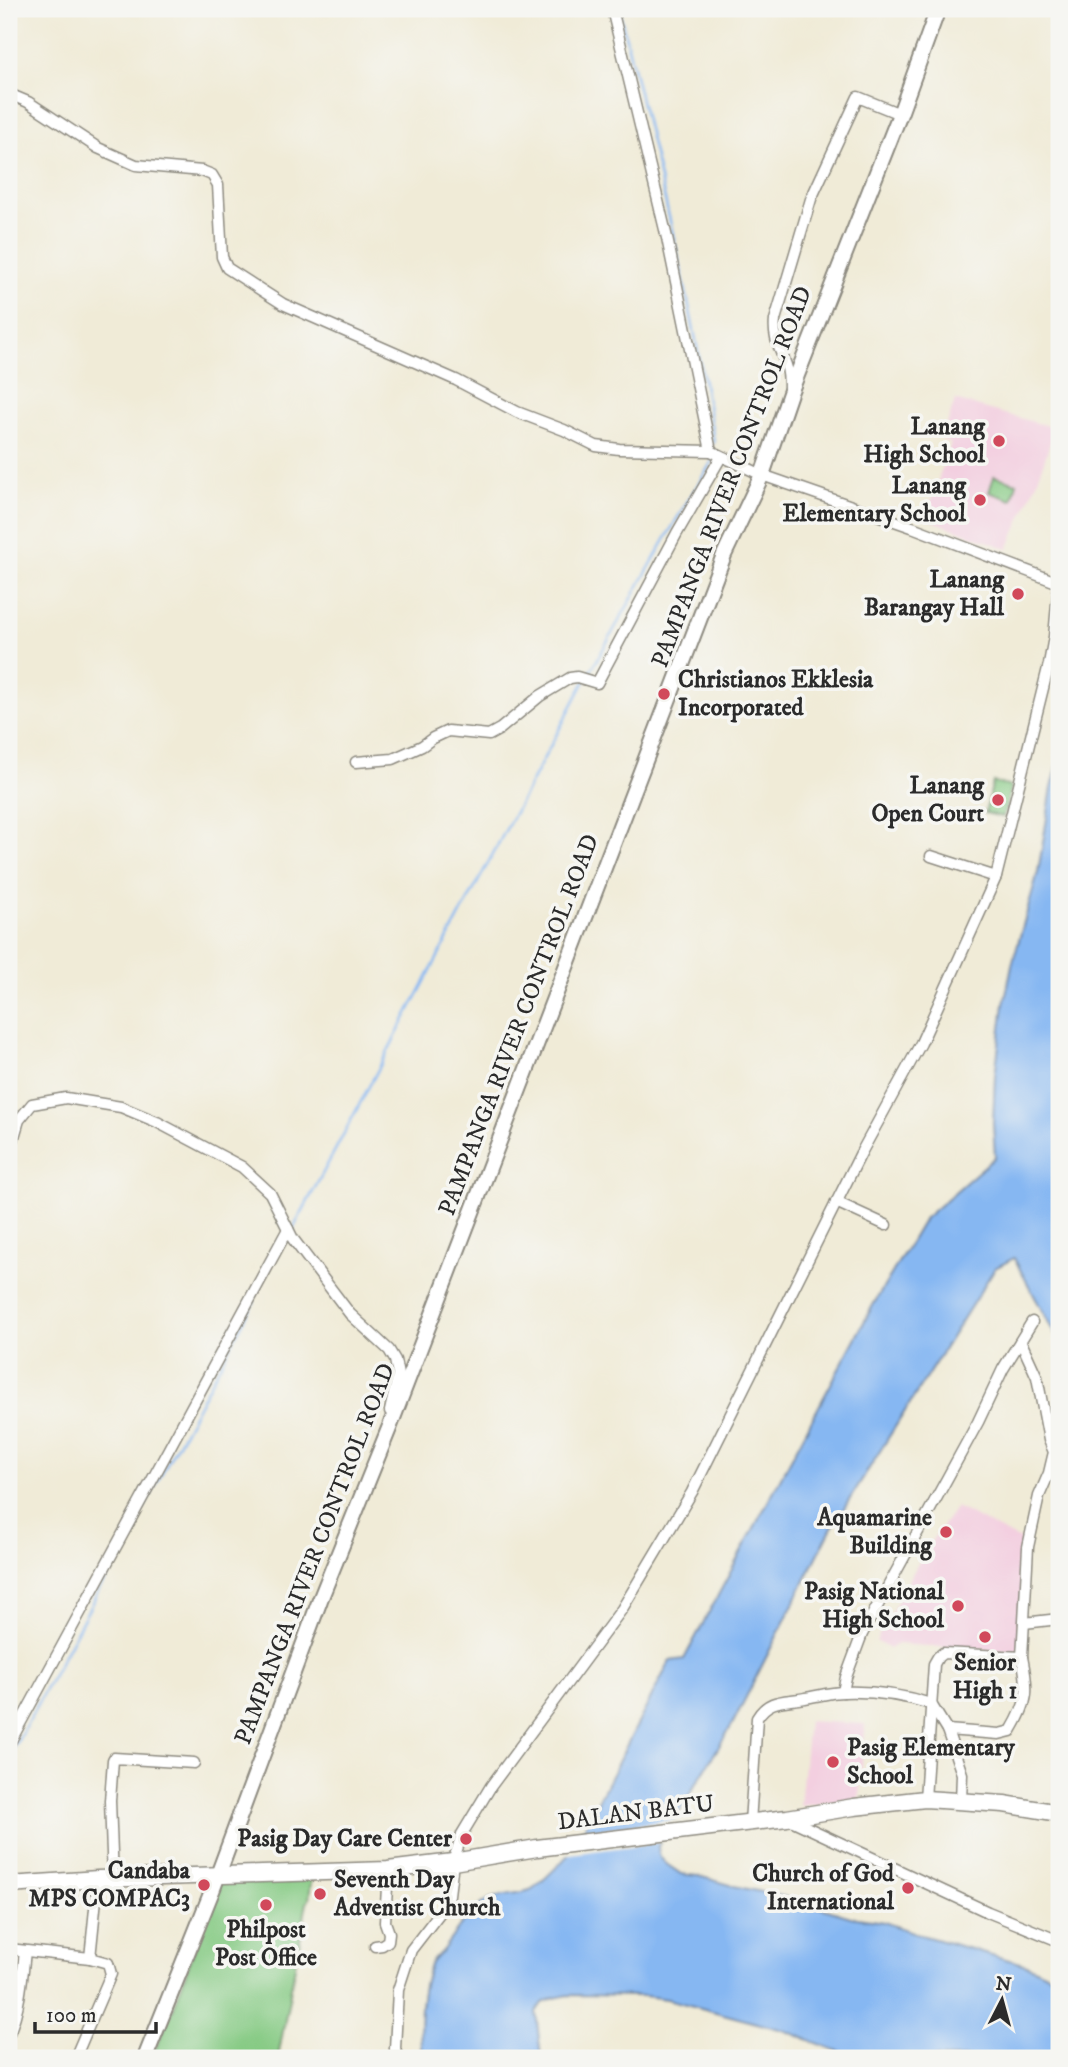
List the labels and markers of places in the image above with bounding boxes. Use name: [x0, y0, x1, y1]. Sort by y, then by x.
place label: Lanang High School: [863, 412, 986, 470]
marker: Lanang High School: [991, 433, 1007, 449]
place label: Lanang Elementary School: [782, 471, 967, 529]
marker: Lanang Elementary School: [972, 492, 988, 508]
place label: Lanang Barangay Hall: [864, 565, 1005, 623]
marker: Lanang Barangay Hall: [1010, 586, 1026, 602]
place label: Christianos Ekklesia Incorporated: [678, 665, 874, 723]
marker: Christianos Ekklesia Incorporated: [656, 686, 672, 702]
place label: Lanang Open Court: [871, 771, 985, 829]
marker: Lanang Open Court: [990, 792, 1006, 808]
place label: Aquamarine Building: [816, 1503, 933, 1561]
marker: Aquamarine Building: [938, 1524, 954, 1540]
place label: Pasig National High School: [804, 1577, 945, 1635]
marker: Pasig National High School: [950, 1598, 966, 1614]
marker: Senior High 1: [977, 1629, 993, 1645]
place label: Senior High 1: [953, 1648, 1017, 1706]
place label: Pasig Elementary School: [847, 1733, 1015, 1791]
marker: Pasig Elementary School: [825, 1754, 841, 1770]
place label: Pasig Day Care Center: [237, 1824, 453, 1854]
marker: Pasig Day Care Center: [458, 1831, 474, 1847]
place label: Candaba MPS COMPAC3: [28, 1856, 191, 1914]
place label: Church of God International: [752, 1859, 895, 1917]
place label: Seventh Day Adventist Church: [333, 1865, 501, 1923]
marker: Candaba MPS COMPAC3: [196, 1877, 212, 1893]
marker: Church of God International: [900, 1880, 916, 1896]
marker: Seventh Day Adventist Church: [312, 1886, 328, 1902]
marker: Philpost Post Office: [258, 1897, 274, 1913]
place label: Philpost Post Office: [215, 1915, 317, 1973]

